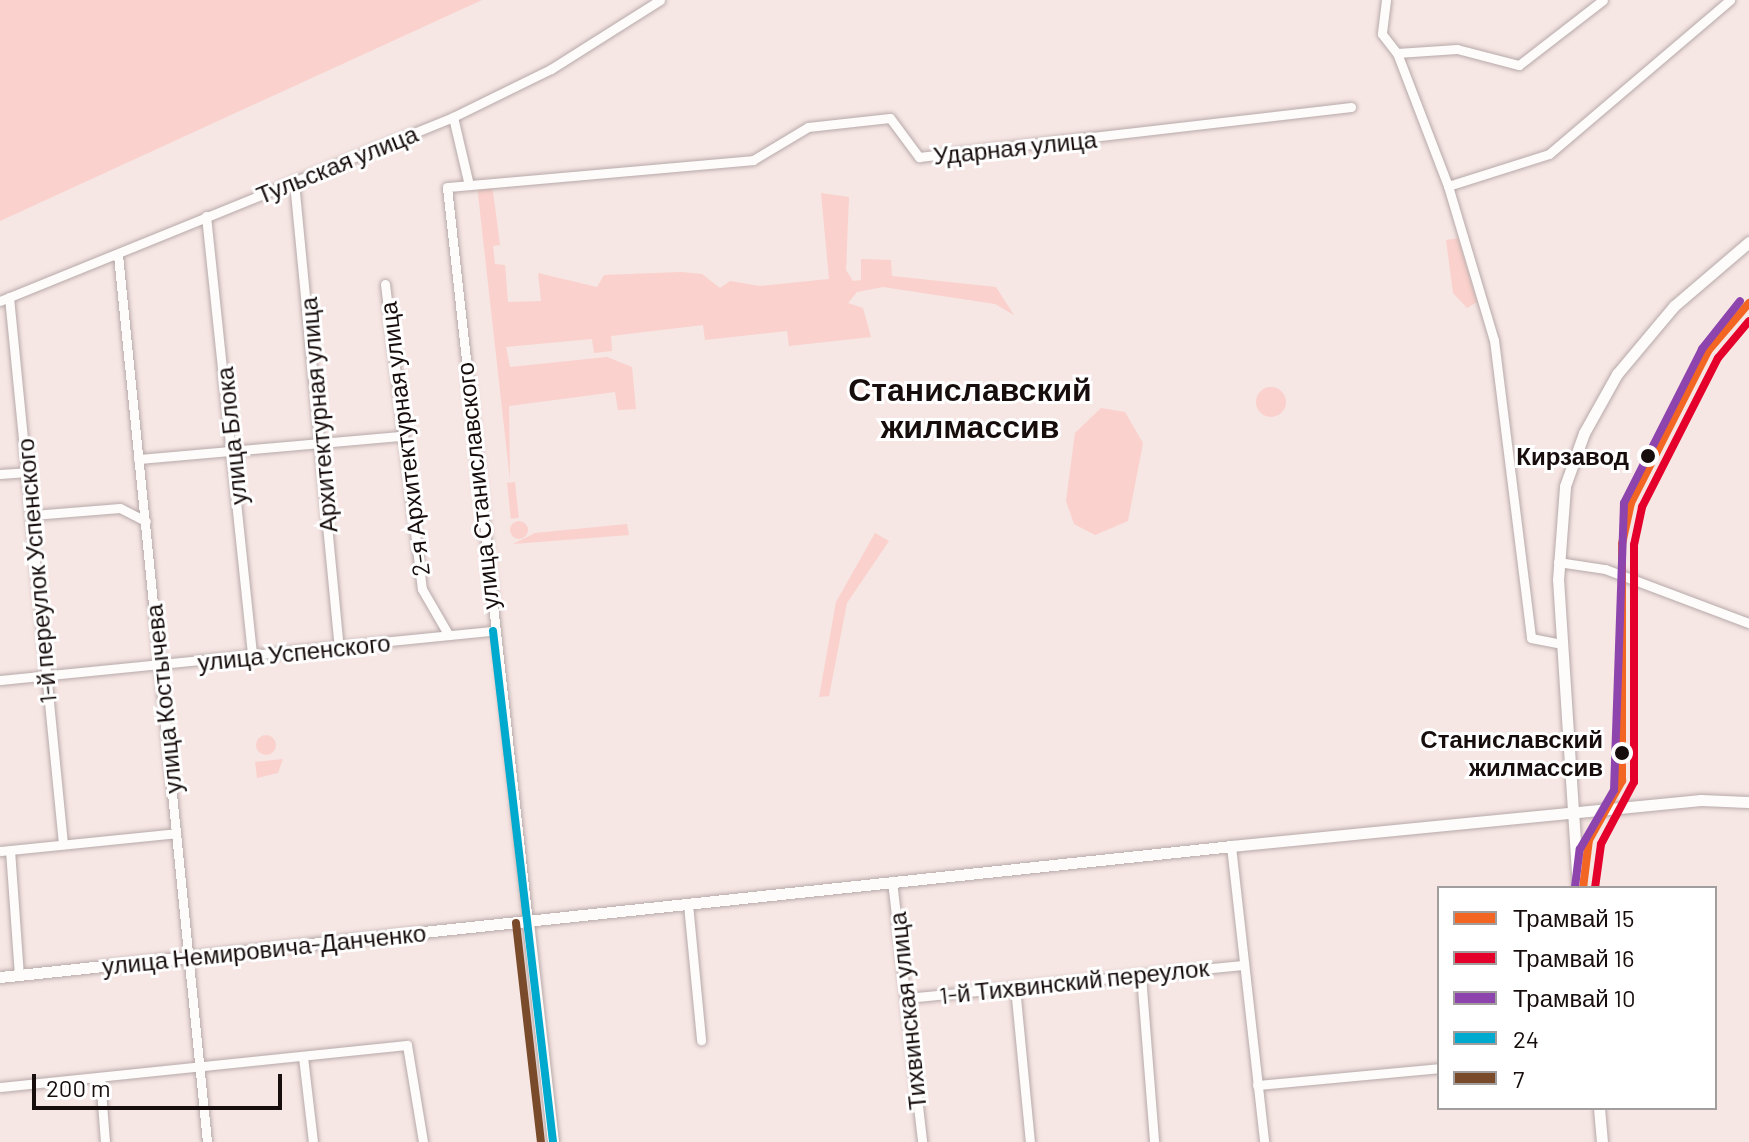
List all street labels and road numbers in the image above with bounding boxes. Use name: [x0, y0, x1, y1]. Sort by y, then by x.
street label: Тульская улица: [252, 119, 422, 209]
street label: Ударная улица: [932, 124, 1098, 170]
street label: Архитектурная улица: [293, 296, 343, 534]
street label: 2-я Архитектурная улица: [373, 300, 435, 578]
street label: улица Станиславского: [450, 361, 504, 611]
street label: улица Блока: [209, 366, 253, 506]
street label: 1-й переулок Успенского: [10, 437, 62, 705]
street label: улица Костычева: [139, 603, 187, 795]
street label: улица Успенского: [196, 628, 392, 676]
street label: Тихвинская улица: [882, 911, 932, 1111]
street label: улица Немировича-Данченко: [101, 918, 427, 980]
street label: 1-й Тихвинский переулок: [938, 953, 1210, 1009]

